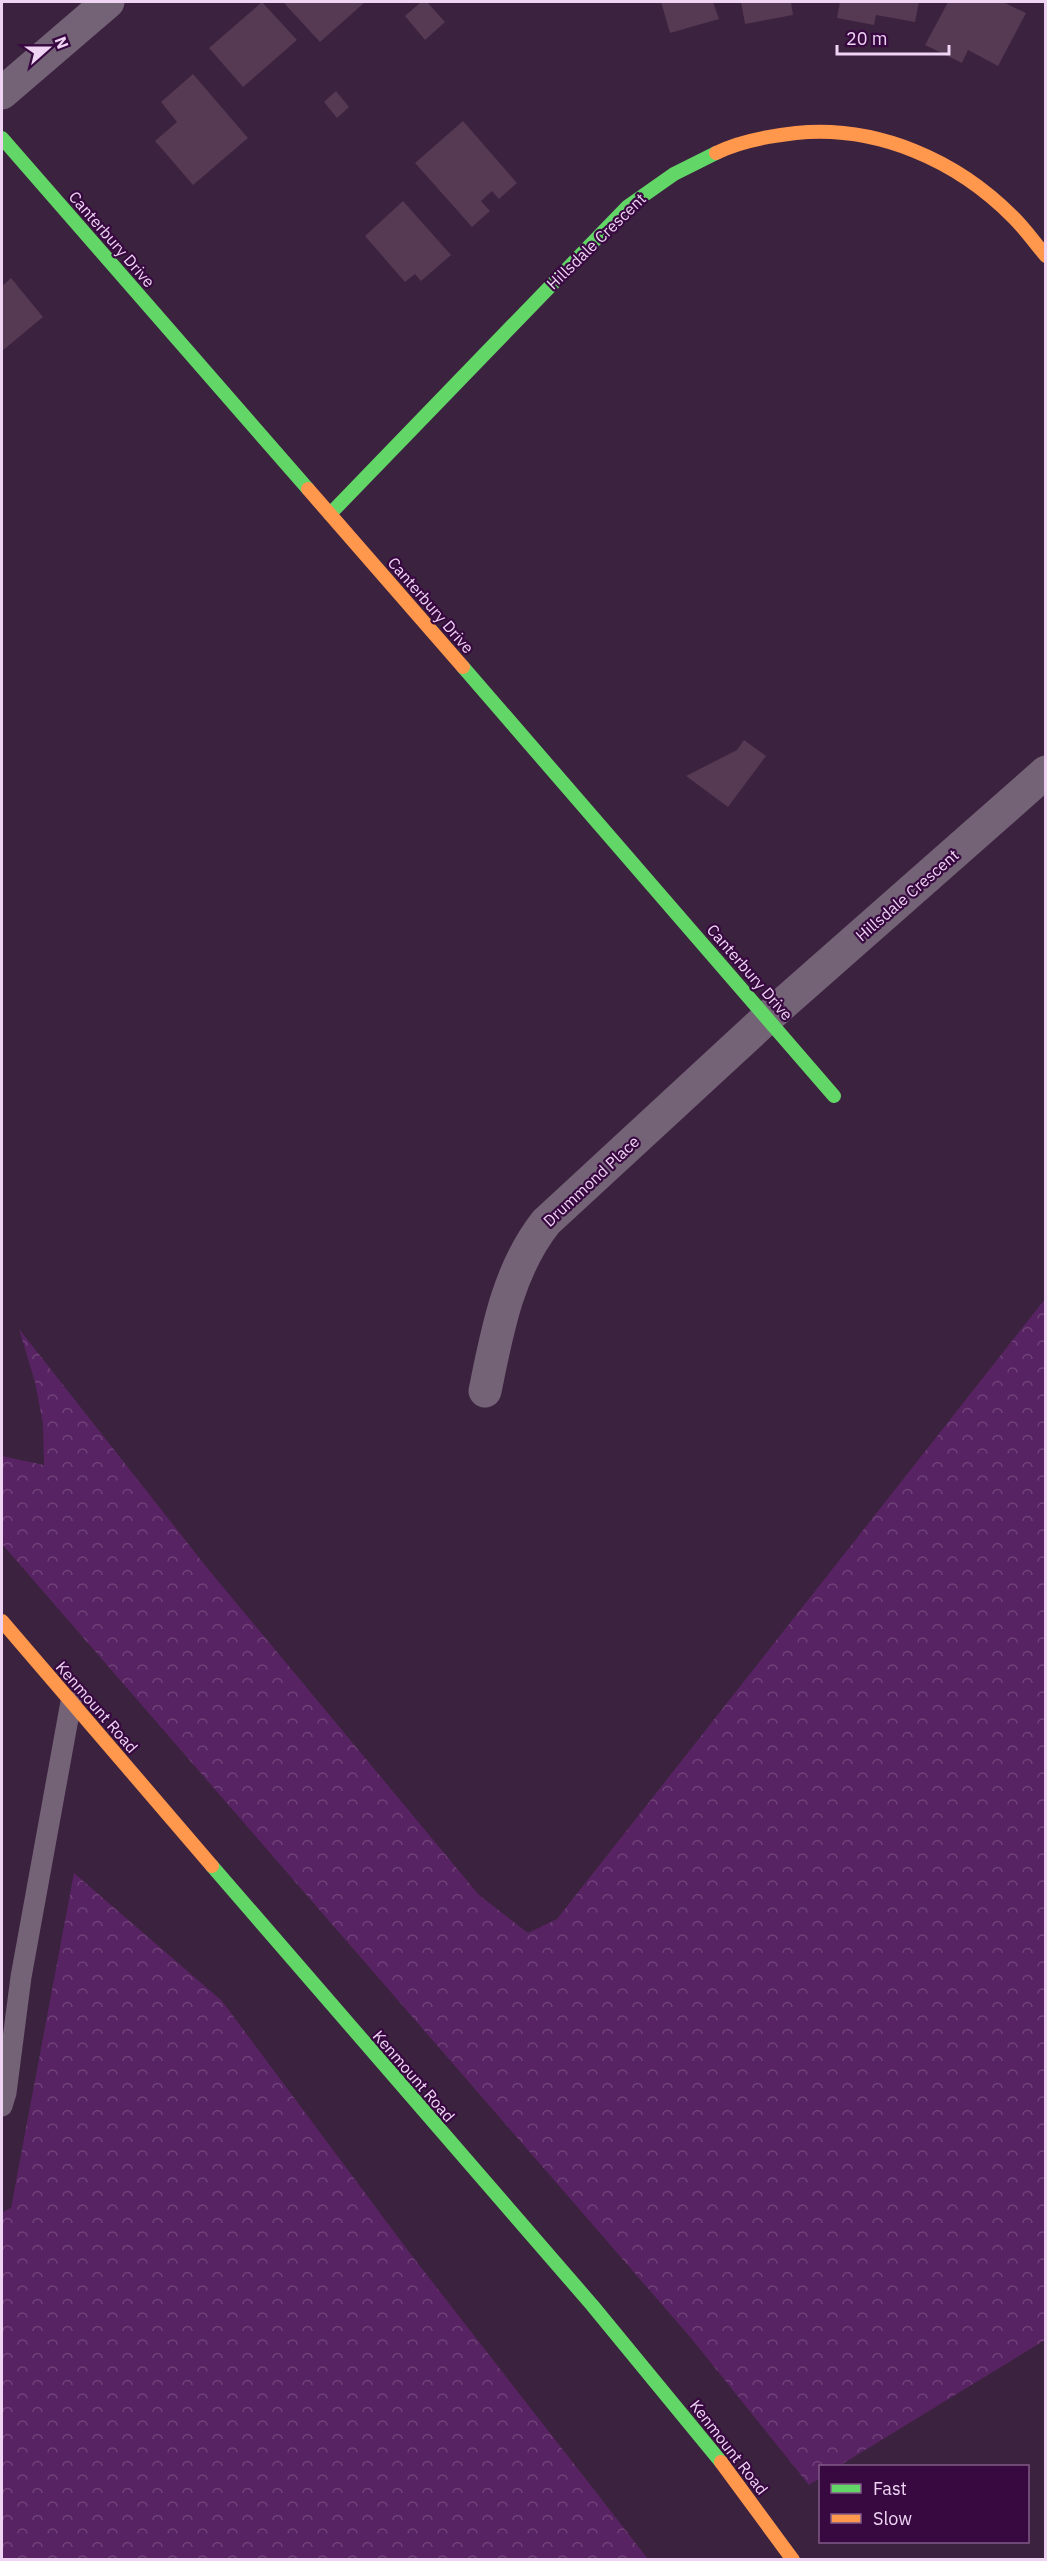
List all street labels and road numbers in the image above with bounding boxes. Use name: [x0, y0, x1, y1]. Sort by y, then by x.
street label: Canterbury Drive: [65, 187, 159, 291]
street label: Hillsdale Crescent: [542, 189, 650, 293]
street label: Canterbury Drive: [384, 553, 478, 657]
street label: Hillsdale Crescent: [851, 845, 963, 945]
street label: Canterbury Drive: [703, 920, 797, 1024]
street label: Drummond Place: [539, 1131, 643, 1231]
street label: Kenmount Road: [52, 1657, 142, 1757]
street label: Kenmount Road: [369, 2026, 459, 2126]
street label: Kenmount Road: [686, 2396, 772, 2498]

